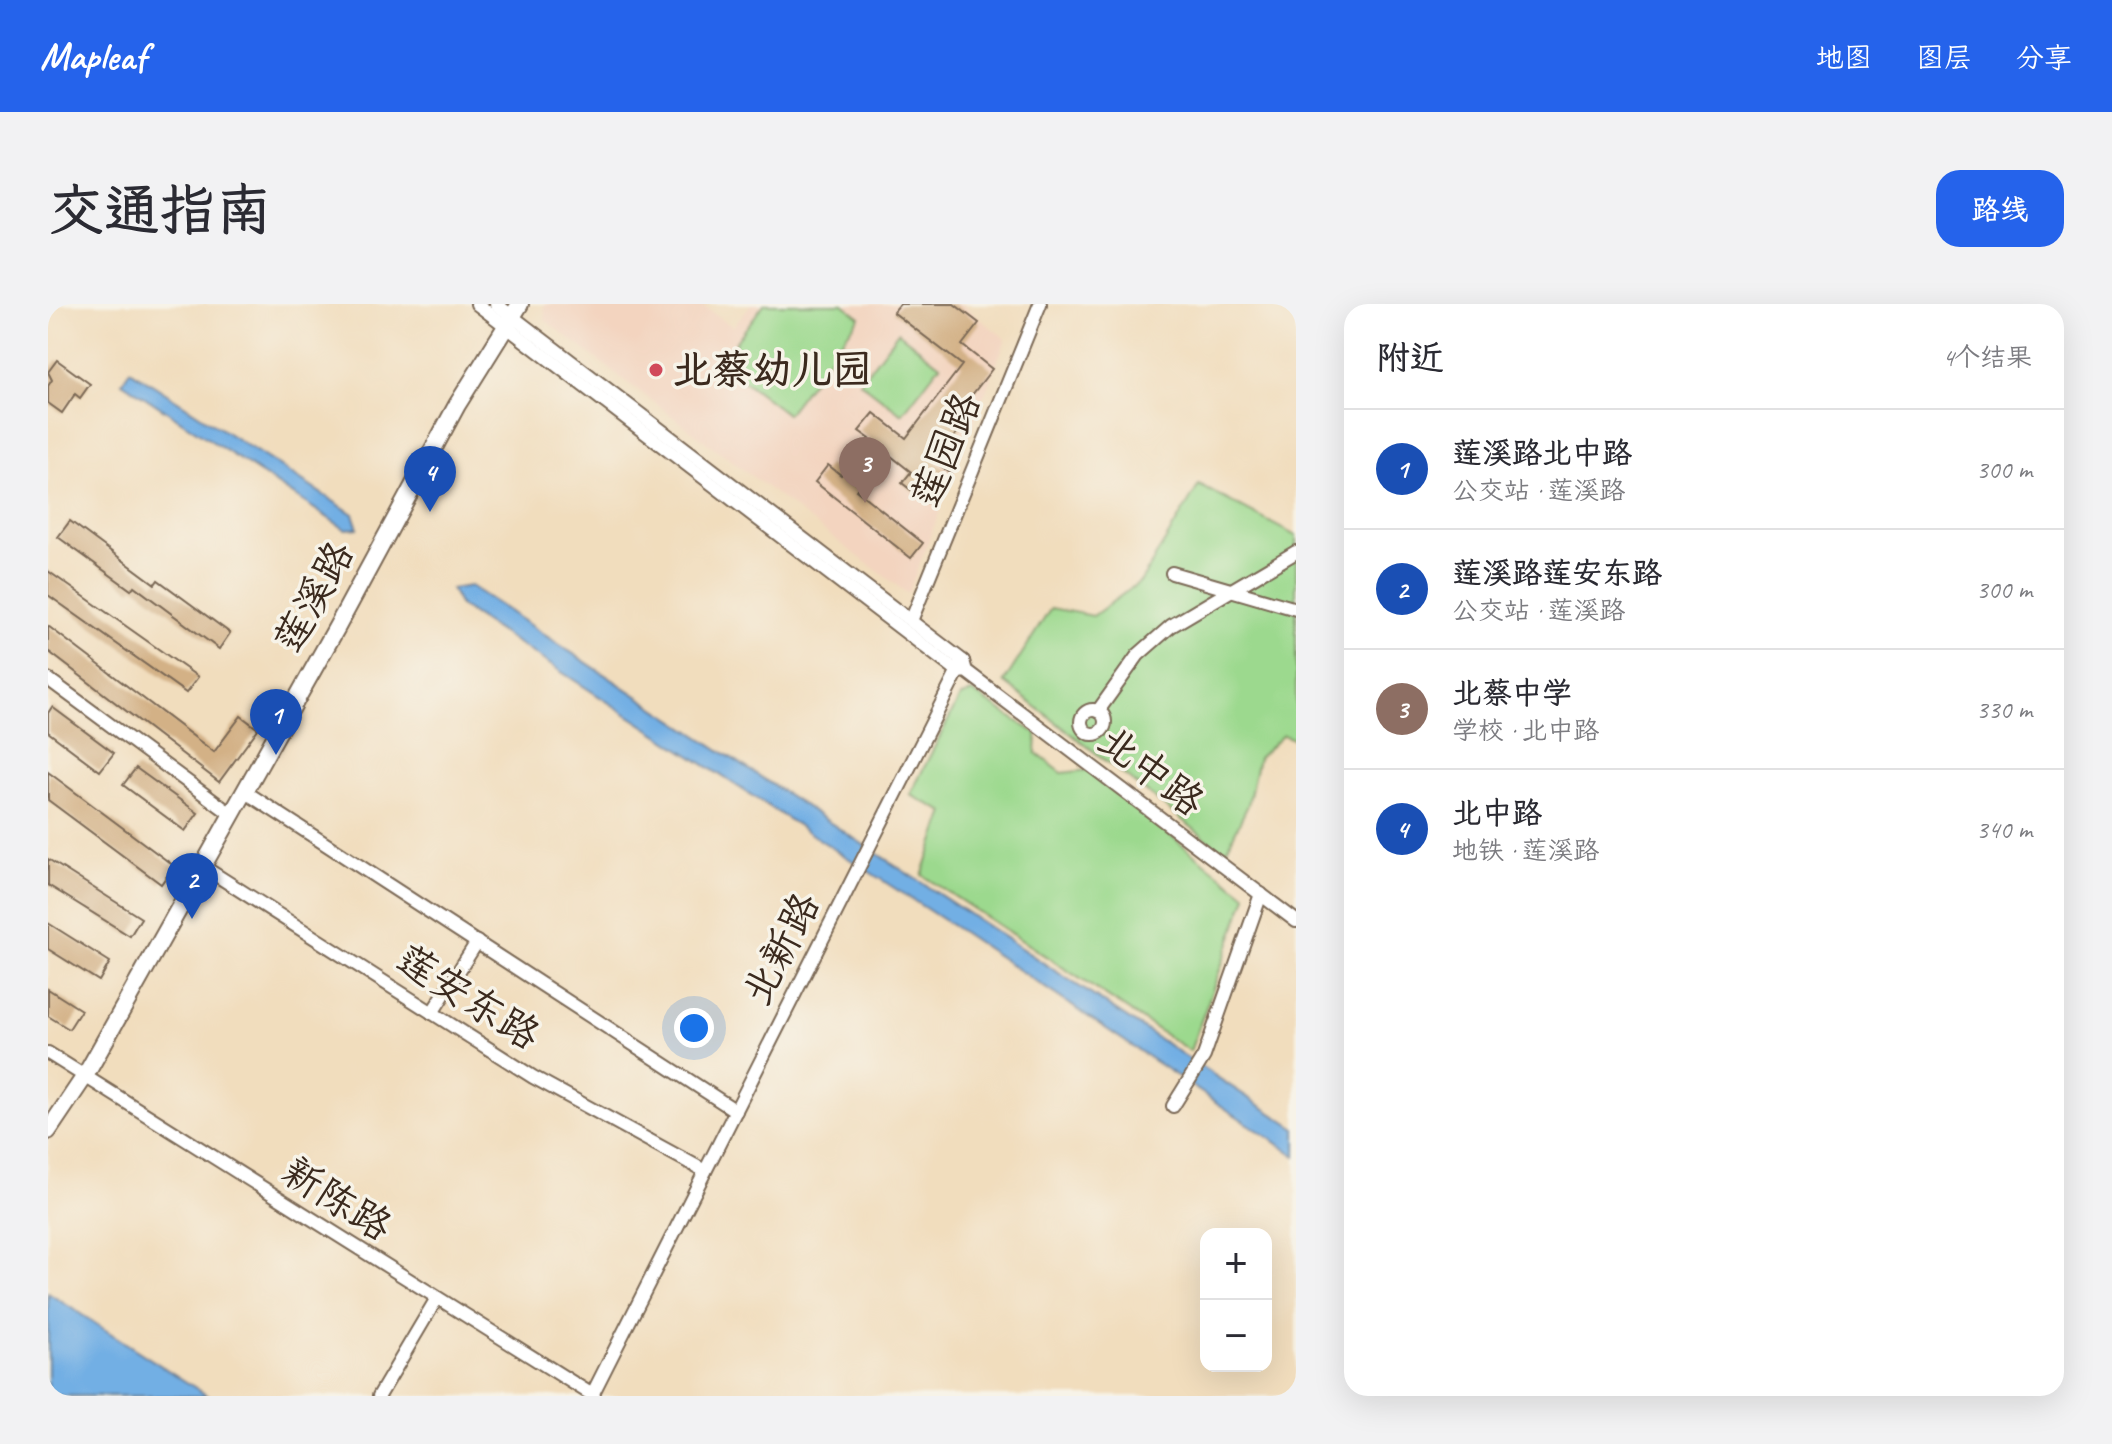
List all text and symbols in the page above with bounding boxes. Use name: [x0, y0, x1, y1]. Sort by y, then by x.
text: Mapleaf: [40, 33, 146, 80]
text: 地图: [1816, 40, 1872, 75]
text: 图层: [1916, 40, 1972, 75]
text: 分享: [2016, 40, 2072, 75]
button: 路线: [1936, 170, 2064, 247]
text: 交通指南: [48, 175, 272, 246]
text: 附近: [1376, 336, 1444, 379]
text: 4个结果: [1942, 341, 2032, 374]
place label: 北蔡幼儿园: [672, 345, 872, 395]
marker: 北蔡幼儿园: [647, 361, 665, 379]
street label: 莲园路: [900, 385, 992, 515]
text: 莲溪路北中路: [1452, 434, 1632, 472]
pin: 3: [839, 437, 891, 503]
pin: 4: [404, 446, 456, 512]
text: 1: [1396, 453, 1408, 486]
text: 300 m: [1976, 453, 2032, 486]
text: 公交站 · 莲溪路: [1452, 474, 1625, 507]
street label: 莲溪路: [263, 532, 365, 662]
text: 莲溪路莲安东路: [1452, 554, 1662, 592]
text: 2: [1396, 573, 1408, 606]
text: 300 m: [1976, 573, 2032, 606]
text: 公交站 · 莲溪路: [1452, 594, 1625, 627]
text: 北蔡中学: [1452, 674, 1572, 712]
pin: 1: [250, 689, 302, 755]
text: 3: [1396, 693, 1408, 726]
text: 330 m: [1976, 693, 2032, 726]
text: 学校 · 北中路: [1452, 714, 1599, 747]
street label: 北中路: [1088, 715, 1214, 827]
text: 北中路: [1452, 794, 1542, 832]
text: 4: [1396, 813, 1408, 846]
text: 340 m: [1976, 813, 2032, 846]
text: 地铁 · 莲溪路: [1452, 834, 1599, 867]
pin: 2: [166, 853, 218, 919]
street label: 北新路: [731, 884, 831, 1014]
street label: 莲安东路: [387, 933, 549, 1061]
your location: [674, 1008, 714, 1048]
street label: 新陈路: [273, 1146, 401, 1252]
map controls: [1200, 1228, 1272, 1372]
button: +: [1200, 1228, 1272, 1300]
button: −: [1200, 1300, 1272, 1372]

